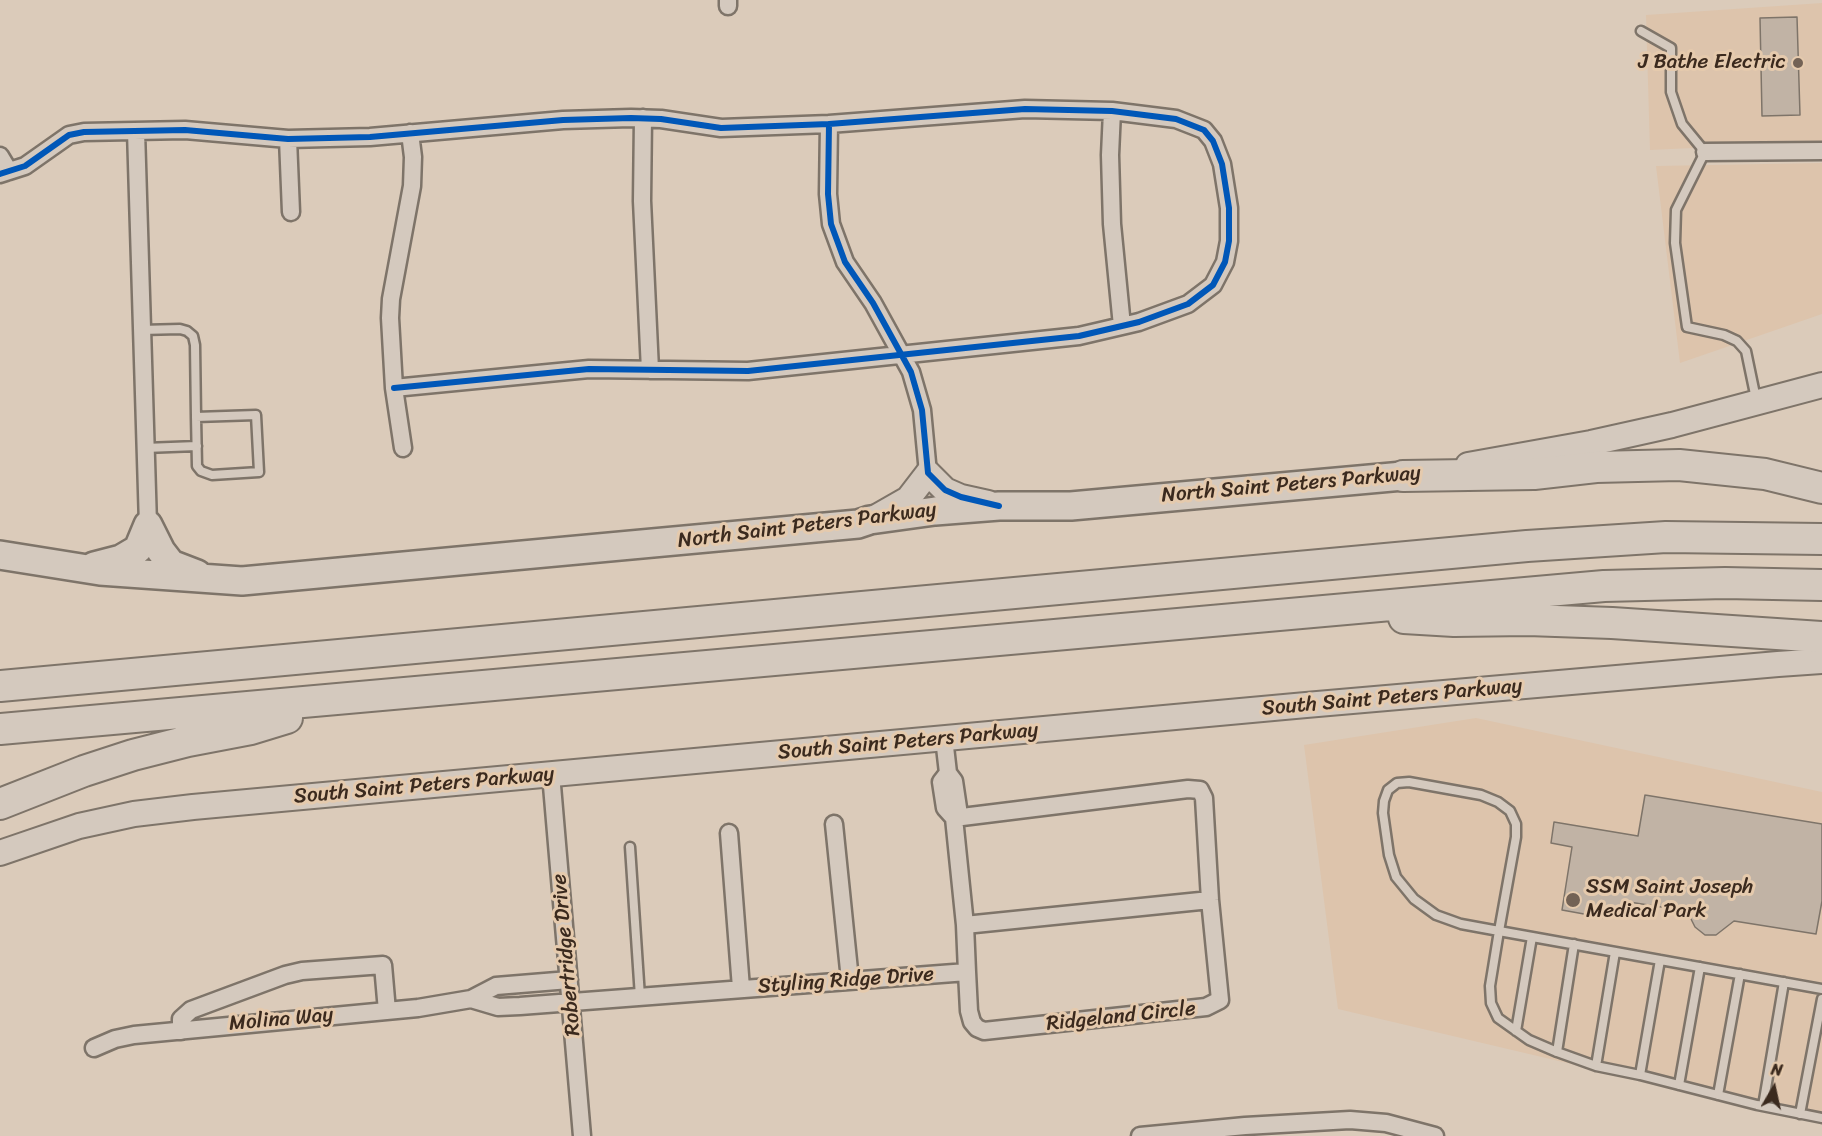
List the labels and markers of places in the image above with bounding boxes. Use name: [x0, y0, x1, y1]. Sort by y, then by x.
place label: J Bathe Electric: [1638, 50, 1786, 76]
marker: J Bathe Electric: [1791, 56, 1805, 70]
place label: SSM Saint Joseph Medical Park: [1586, 875, 1753, 925]
marker: SSM Saint Joseph Medical Park: [1564, 891, 1582, 909]

